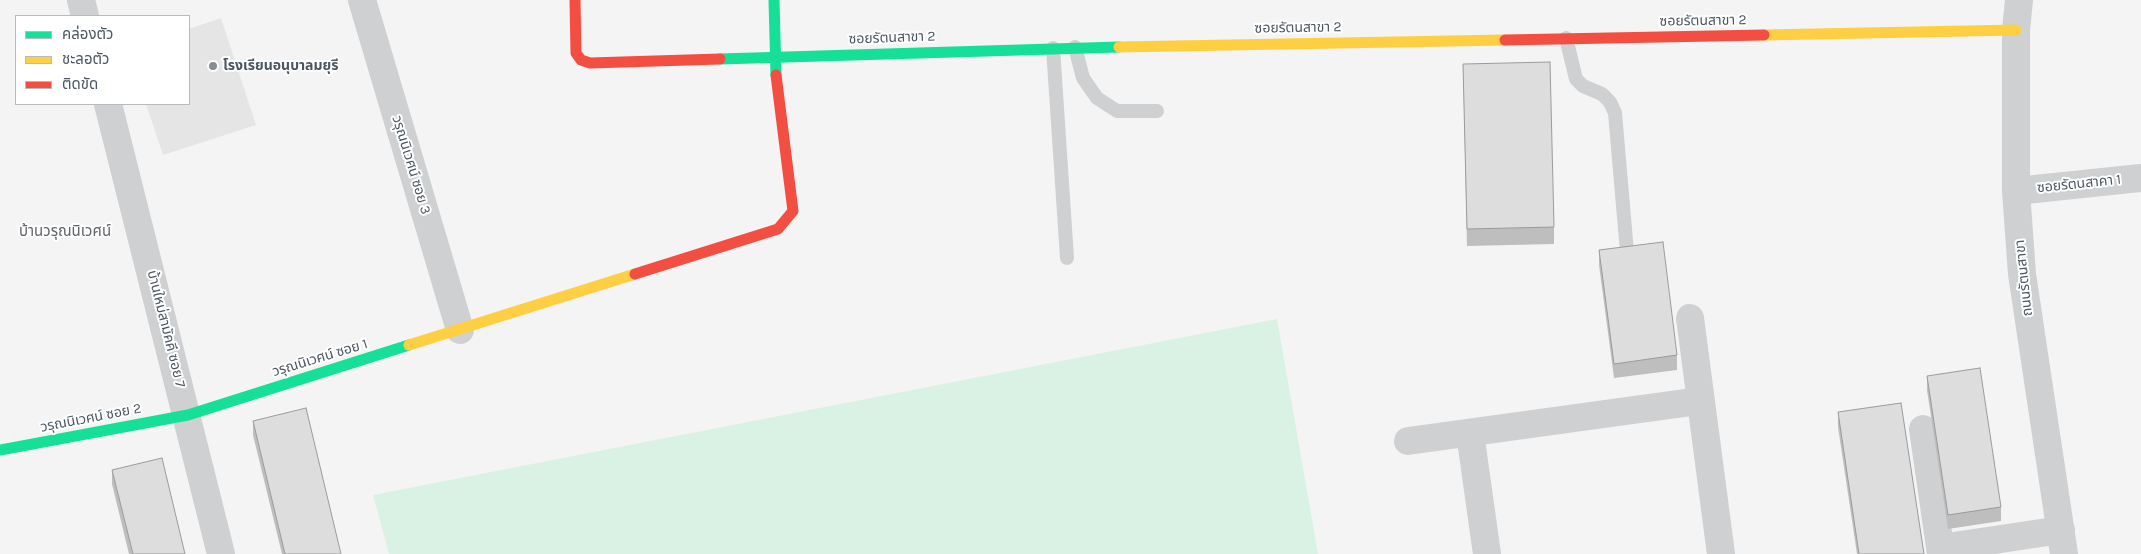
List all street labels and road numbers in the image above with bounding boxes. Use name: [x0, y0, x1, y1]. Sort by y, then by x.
street label: ซอยรัตนสาขา 2: [1659, 12, 1747, 30]
street label: ซอยรัตนสาขา 2: [1254, 19, 1342, 37]
street label: ซอยรัตนสาขา 2: [848, 28, 936, 48]
street label: วรุณนิเวศน์ ซอย 3: [388, 114, 434, 216]
street label: ซอยรัตนสาคา 1: [2036, 171, 2122, 197]
street label: ถนนรัตนสาขา: [2012, 239, 2036, 317]
street label: บ้านใหม่สามัคคี ซอย 7: [143, 269, 189, 389]
street label: วรุณนิเวศน์ ซอย 1: [270, 336, 370, 380]
street label: วรุณนิเวศน์ ซอย 2: [39, 400, 143, 436]

